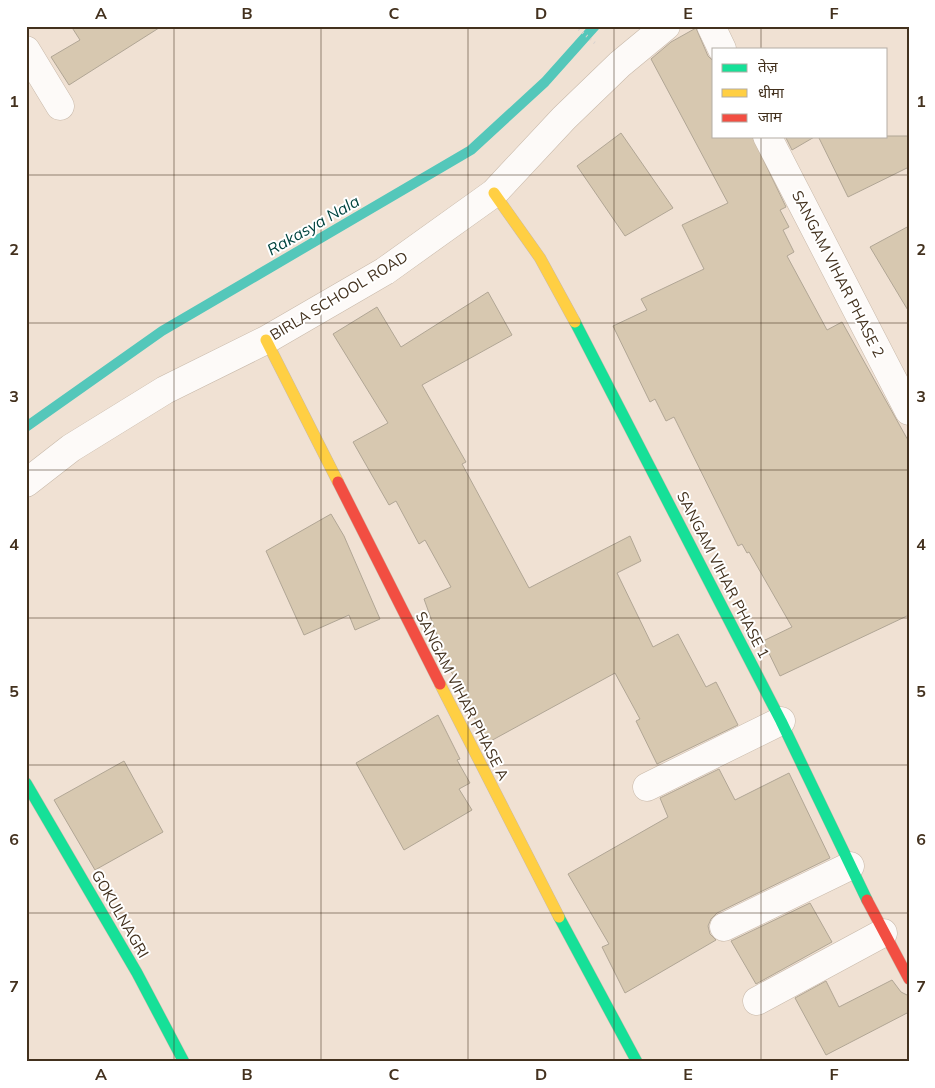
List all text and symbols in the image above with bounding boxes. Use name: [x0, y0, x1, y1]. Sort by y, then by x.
text: A: [95, 3, 107, 23]
text: B: [241, 3, 253, 23]
text: C: [389, 3, 400, 23]
text: D: [535, 3, 547, 23]
text: E: [683, 3, 693, 23]
text: F: [829, 3, 839, 23]
legend: [712, 48, 888, 138]
text: तेज़: [758, 57, 779, 76]
text: धीमा: [758, 83, 785, 102]
text: 1: [9, 91, 19, 111]
text: 1: [916, 91, 926, 111]
text: जाम: [758, 107, 783, 126]
street label: SANGAM VIHAR PHASE 2: [788, 187, 889, 360]
water label: Rakasya Nala: [263, 190, 363, 259]
text: 2: [9, 239, 19, 259]
text: 2: [916, 239, 926, 259]
street label: BIRLA SCHOOL ROAD: [266, 247, 411, 344]
text: 3: [9, 386, 19, 406]
text: 3: [916, 386, 926, 406]
street label: SANGAM VIHAR PHASE 1: [673, 488, 774, 661]
text: 4: [9, 534, 19, 554]
text: 4: [916, 534, 926, 554]
street label: SANGAM VIHAR PHASE A: [412, 608, 513, 783]
text: 5: [9, 681, 19, 701]
text: 5: [916, 681, 926, 701]
text: 6: [9, 829, 19, 849]
text: 6: [916, 829, 926, 849]
street label: GOKULNAGRI: [88, 866, 153, 961]
text: 7: [9, 976, 19, 996]
text: 7: [916, 976, 926, 996]
text: A: [95, 1064, 107, 1084]
text: B: [241, 1064, 253, 1084]
text: C: [389, 1064, 400, 1084]
text: D: [535, 1064, 547, 1084]
text: E: [683, 1064, 693, 1084]
text: F: [829, 1064, 839, 1084]

